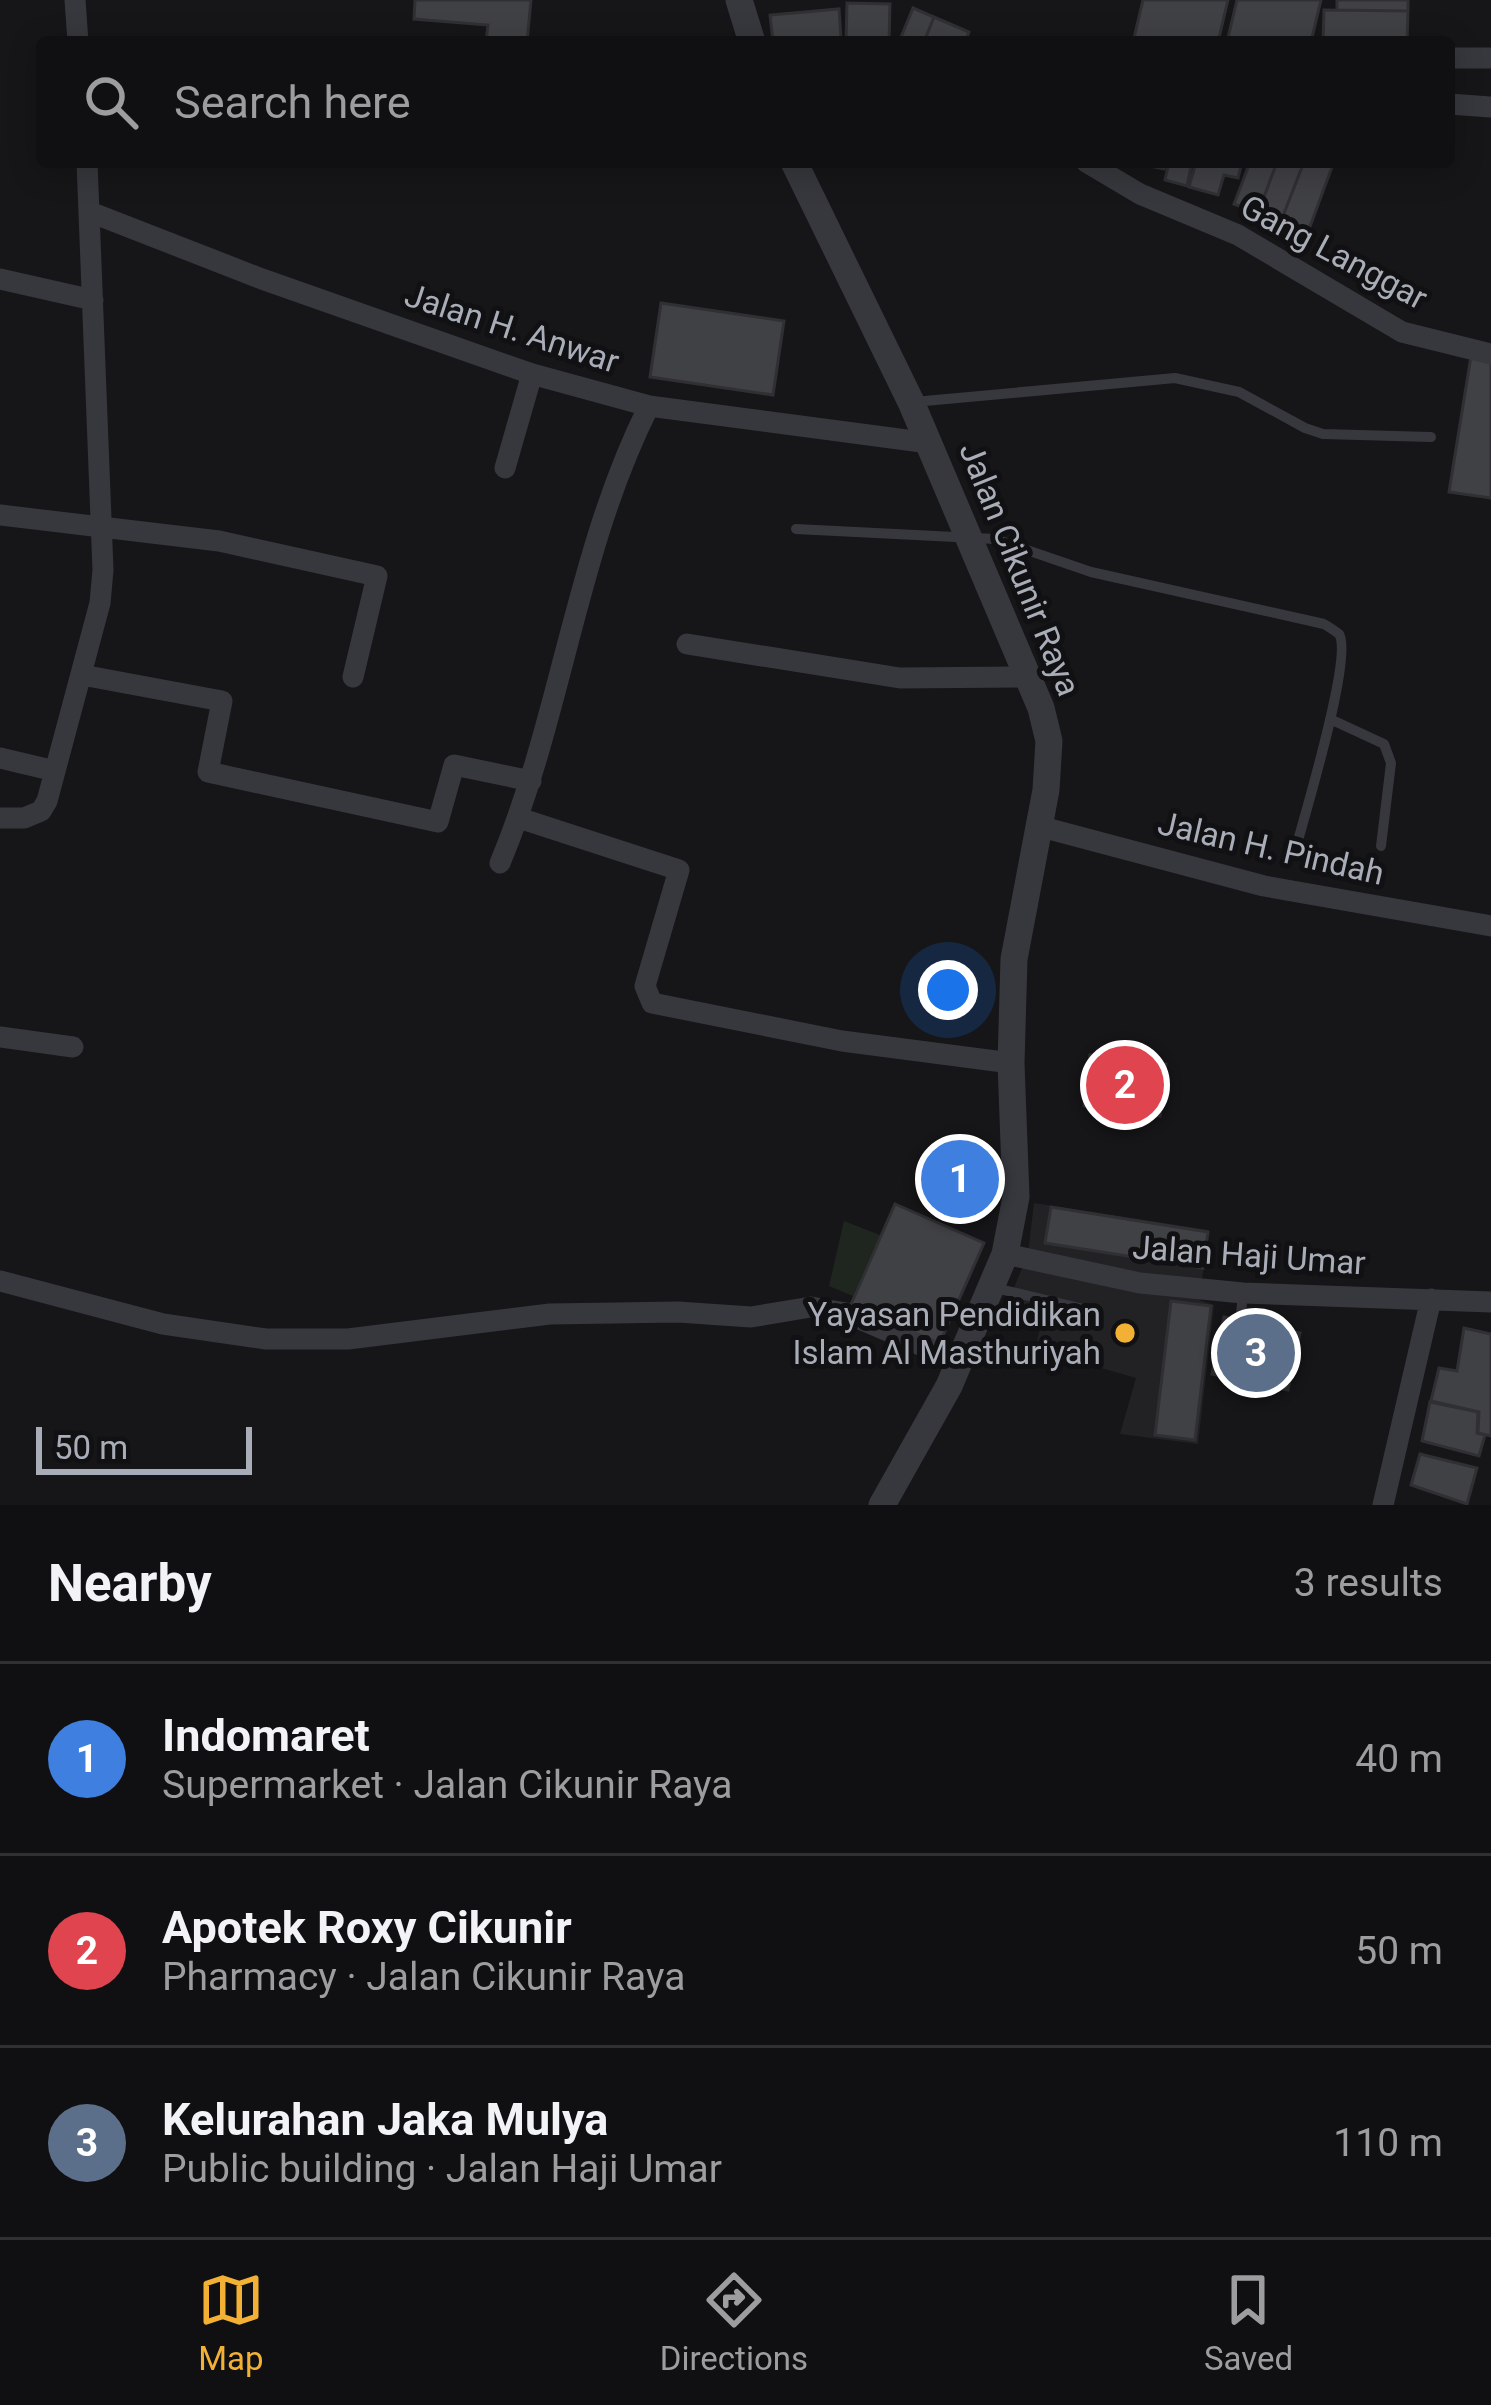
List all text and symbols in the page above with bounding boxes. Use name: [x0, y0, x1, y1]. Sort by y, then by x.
search box: [36, 36, 1455, 168]
icon: search: [78, 69, 144, 135]
text: Search here: [174, 76, 411, 129]
street label: Gang Langgar: [1234, 187, 1434, 317]
street label: Jalan H. Anwar: [400, 275, 624, 381]
street label: Jalan Cikunir Raya: [951, 437, 1089, 701]
street label: Jalan H. Pindah: [1154, 803, 1388, 893]
your location: [918, 960, 978, 1020]
pin: 2: [1086, 1040, 1164, 1130]
pin: 1: [921, 1134, 999, 1224]
street label: Jalan Haji Umar: [1131, 1227, 1367, 1283]
place label: Yayasan Pendidikan Islam Al Masthuriyah: [792, 1295, 1101, 1372]
pin: 3: [1217, 1308, 1295, 1398]
marker: Yayasan Pendidikan Islam Al Masthuriyah: [1112, 1320, 1138, 1346]
scale bar: [36, 1421, 252, 1474]
text: 50 m: [54, 1428, 128, 1467]
text: Nearby: [48, 1554, 212, 1613]
text: 3 results: [1294, 1560, 1443, 1606]
text: Indomaret: [162, 1709, 370, 1762]
text: 1: [76, 1736, 98, 1782]
text: 40 m: [1355, 1736, 1443, 1782]
text: Supermarket · Jalan Cikunir Raya: [162, 1762, 732, 1808]
text: Apotek Roxy Cikunir: [162, 1901, 572, 1954]
text: 2: [76, 1928, 98, 1974]
text: 50 m: [1355, 1928, 1443, 1974]
text: Pharmacy · Jalan Cikunir Raya: [162, 1954, 685, 2000]
text: Kelurahan Jaka Mulya: [162, 2093, 608, 2146]
text: 3: [76, 2120, 98, 2166]
text: 110 m: [1333, 2120, 1443, 2166]
text: Public building · Jalan Haji Umar: [162, 2146, 722, 2192]
tab: Map: [198, 2267, 264, 2378]
tab: Directions: [660, 2267, 808, 2378]
tab: Saved: [1204, 2267, 1293, 2378]

